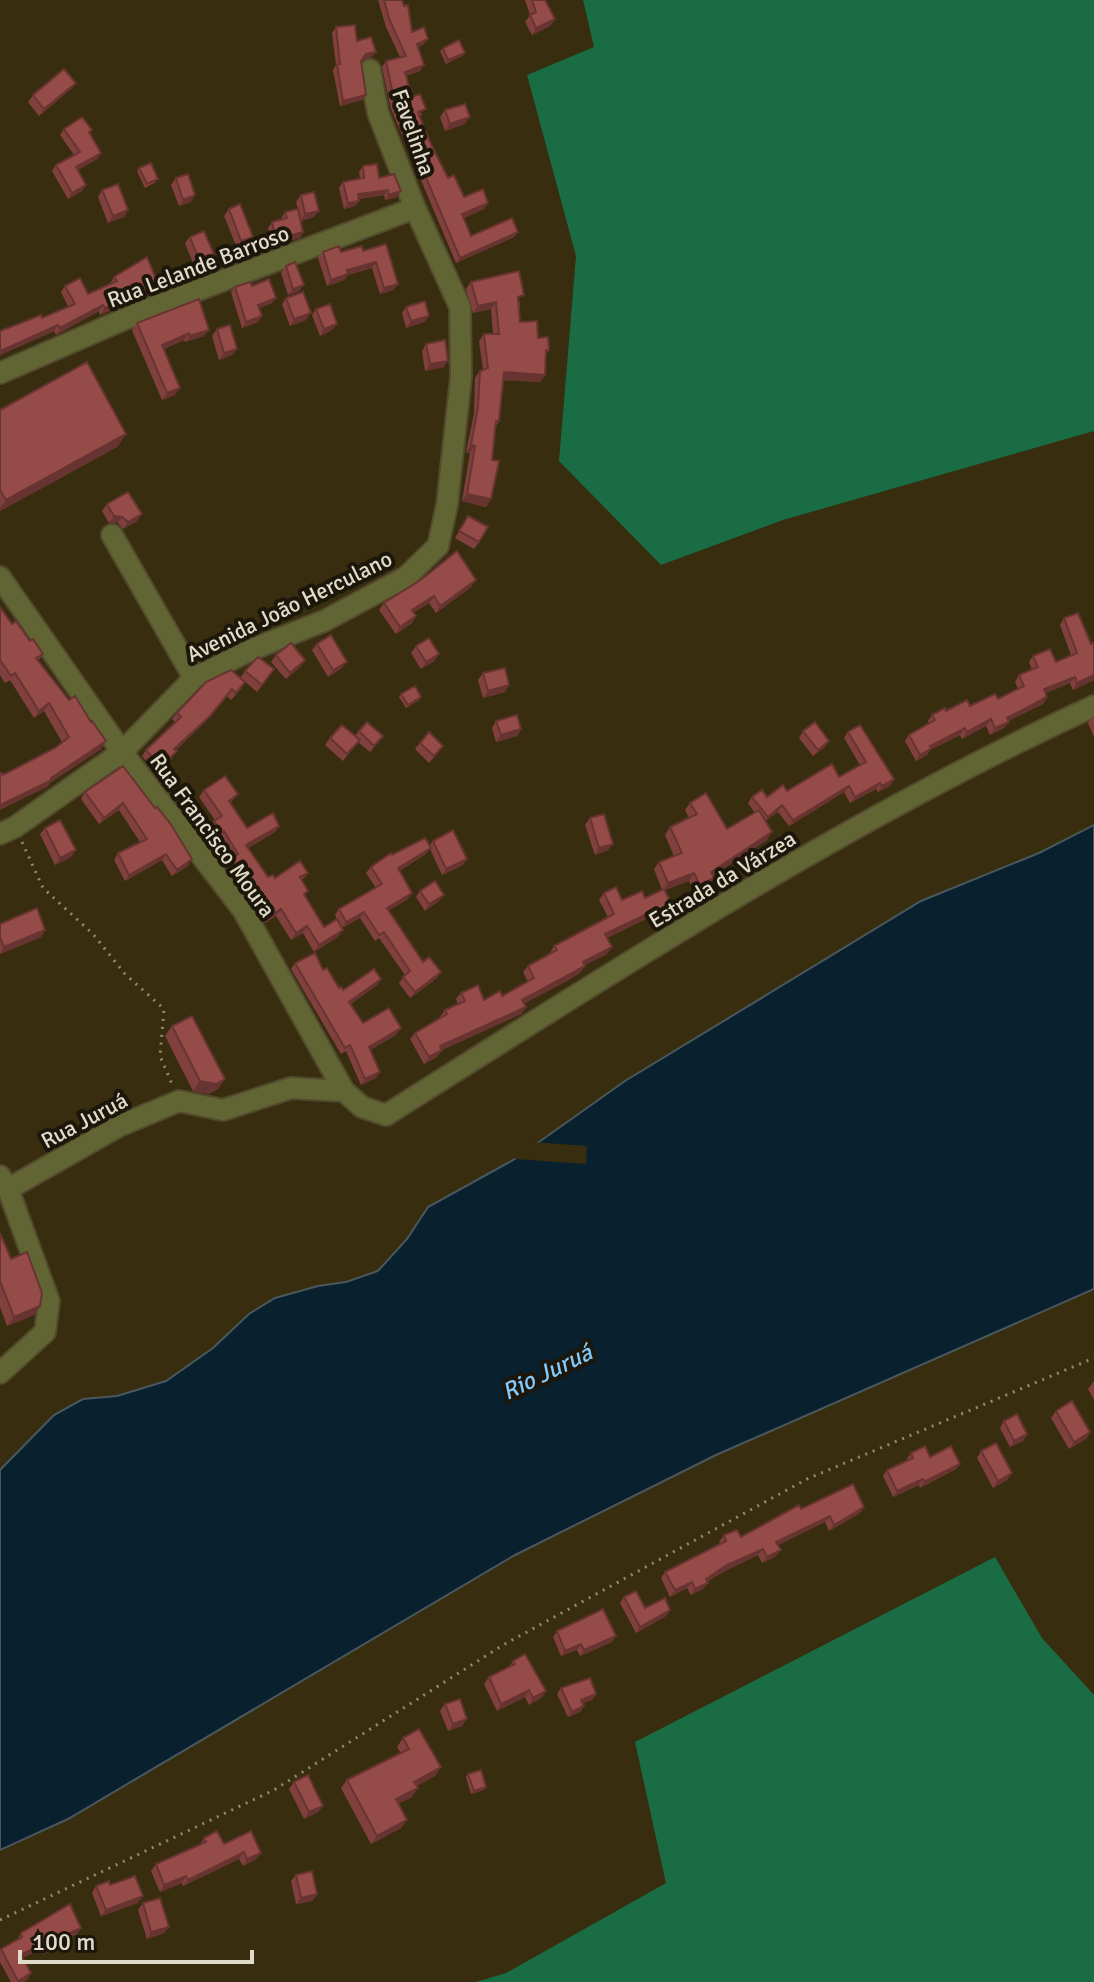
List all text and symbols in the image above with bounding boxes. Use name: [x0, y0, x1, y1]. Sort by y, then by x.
street label: Favelinha: [386, 85, 441, 179]
street label: Rua Lelande Barroso: [103, 219, 293, 314]
street label: Avenida João Herculano: [182, 545, 396, 668]
street label: Rua Francisco Moura: [144, 748, 281, 922]
street label: Estrada da Várzea: [644, 825, 801, 934]
street label: Rua Juruá: [36, 1086, 132, 1154]
water label: Rio Juruá: [497, 1337, 599, 1407]
scale bar: [20, 1914, 252, 1964]
text: 100 m: [32, 1927, 95, 1957]

